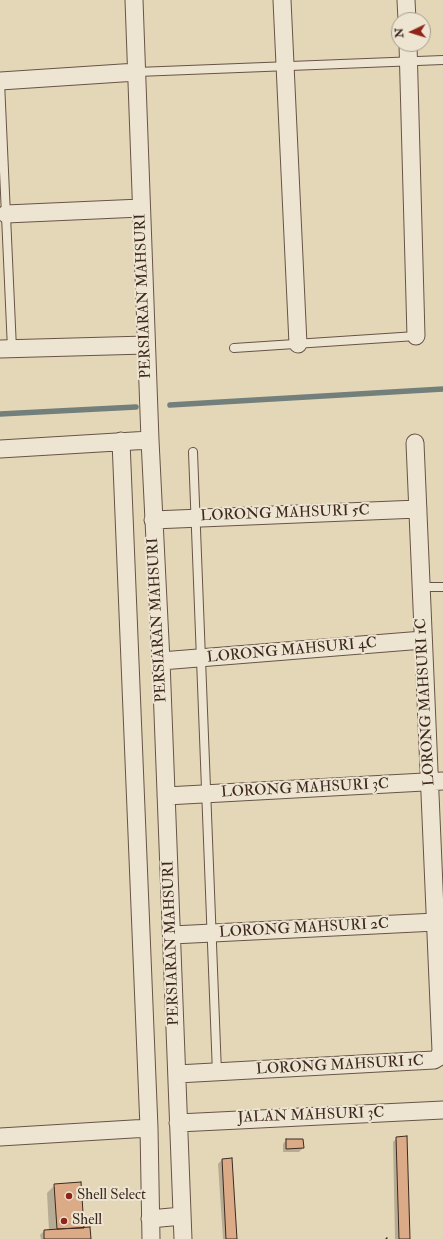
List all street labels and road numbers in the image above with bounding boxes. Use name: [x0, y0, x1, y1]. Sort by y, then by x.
street label: PERSIARAN MAHSURI: [132, 213, 156, 379]
street label: LORONG MAHSURI 5C: [200, 502, 370, 526]
street label: PERSIARAN MAHSURI: [145, 537, 171, 703]
street label: LORONG MAHSURI 1C: [413, 618, 439, 786]
street label: LORONG MAHSURI 4C: [206, 635, 378, 667]
street label: LORONG MAHSURI 3C: [221, 776, 389, 802]
street label: PERSIARAN MAHSURI: [160, 860, 184, 1026]
street label: LORONG MAHSURI 2C: [219, 916, 389, 942]
street label: LORONG MAHSURI 1C: [256, 1053, 424, 1079]
street label: JALAN MAHSURI 3C: [237, 1104, 385, 1128]

